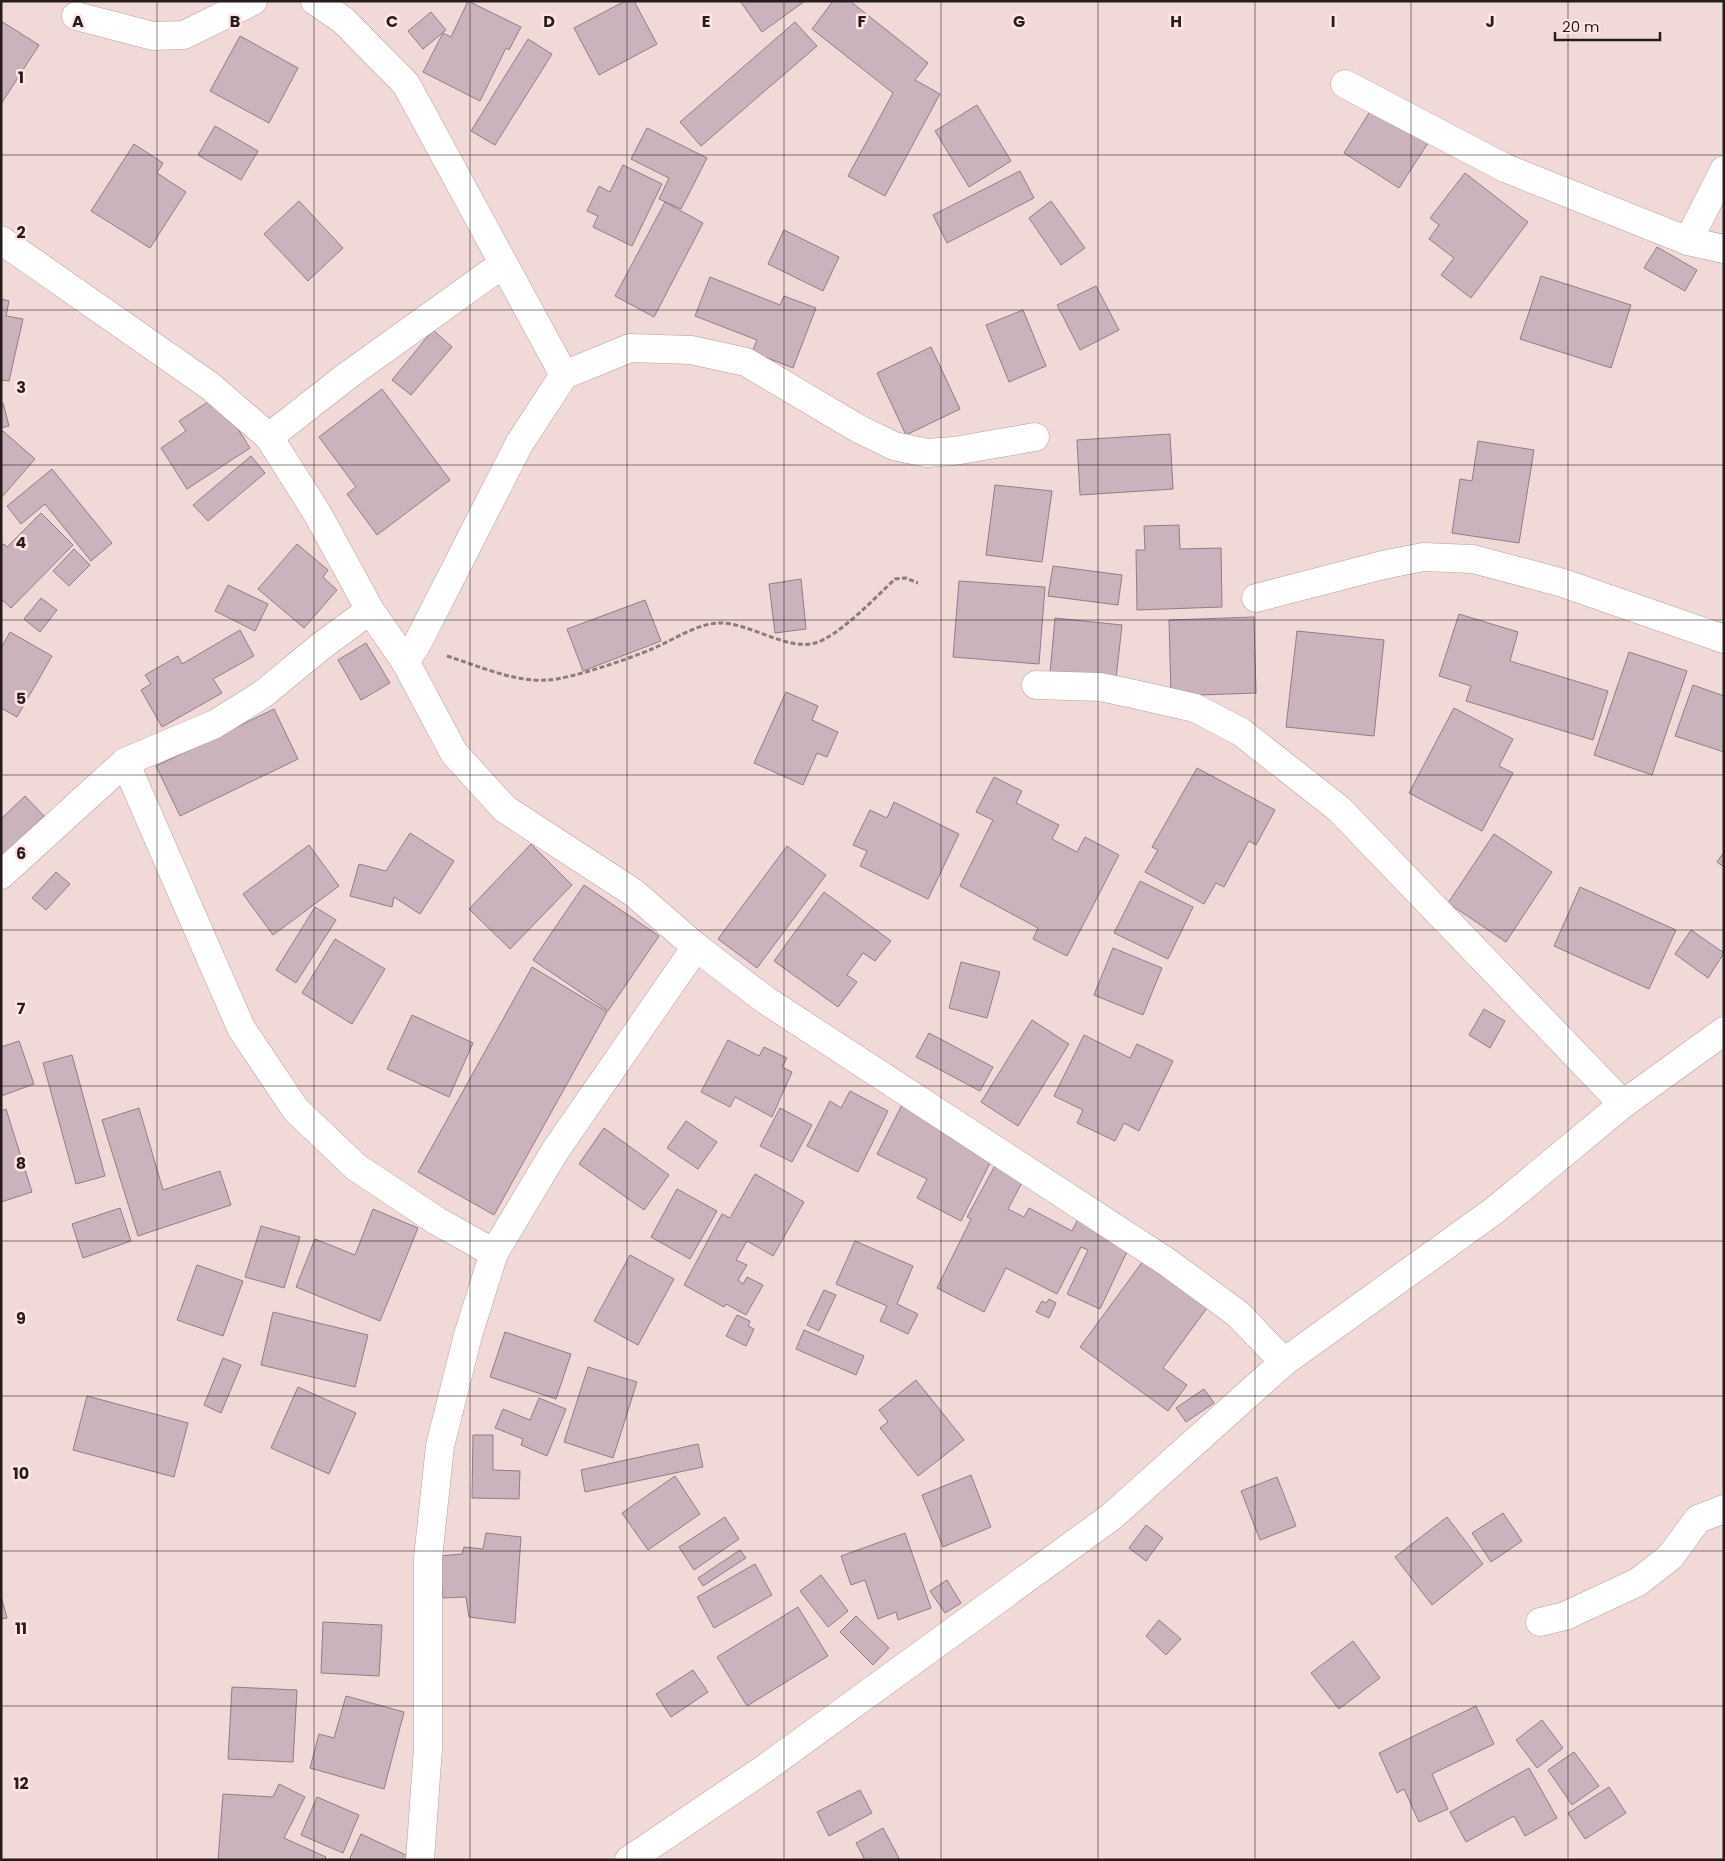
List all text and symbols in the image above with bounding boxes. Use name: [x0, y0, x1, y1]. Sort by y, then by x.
text: A: [72, 10, 84, 33]
text: B: [230, 10, 240, 33]
text: C: [386, 10, 398, 33]
text: D: [543, 10, 555, 33]
text: E: [702, 10, 710, 33]
text: F: [858, 10, 867, 33]
text: G: [1013, 10, 1025, 33]
text: H: [1170, 10, 1182, 33]
text: I: [1331, 10, 1335, 33]
text: J: [1485, 10, 1495, 33]
scale bar: [1555, 10, 1660, 42]
text: 20 m: [1562, 16, 1600, 37]
text: 1: [18, 66, 24, 89]
text: 2: [16, 221, 26, 244]
text: 3: [16, 376, 26, 399]
text: 4: [16, 531, 27, 554]
text: 5: [16, 687, 26, 710]
text: 6: [16, 842, 26, 865]
text: 7: [17, 997, 26, 1020]
text: 8: [16, 1152, 26, 1175]
text: 9: [16, 1307, 26, 1330]
text: 10: [13, 1462, 29, 1485]
text: 11: [15, 1617, 27, 1640]
text: 12: [13, 1772, 29, 1795]

